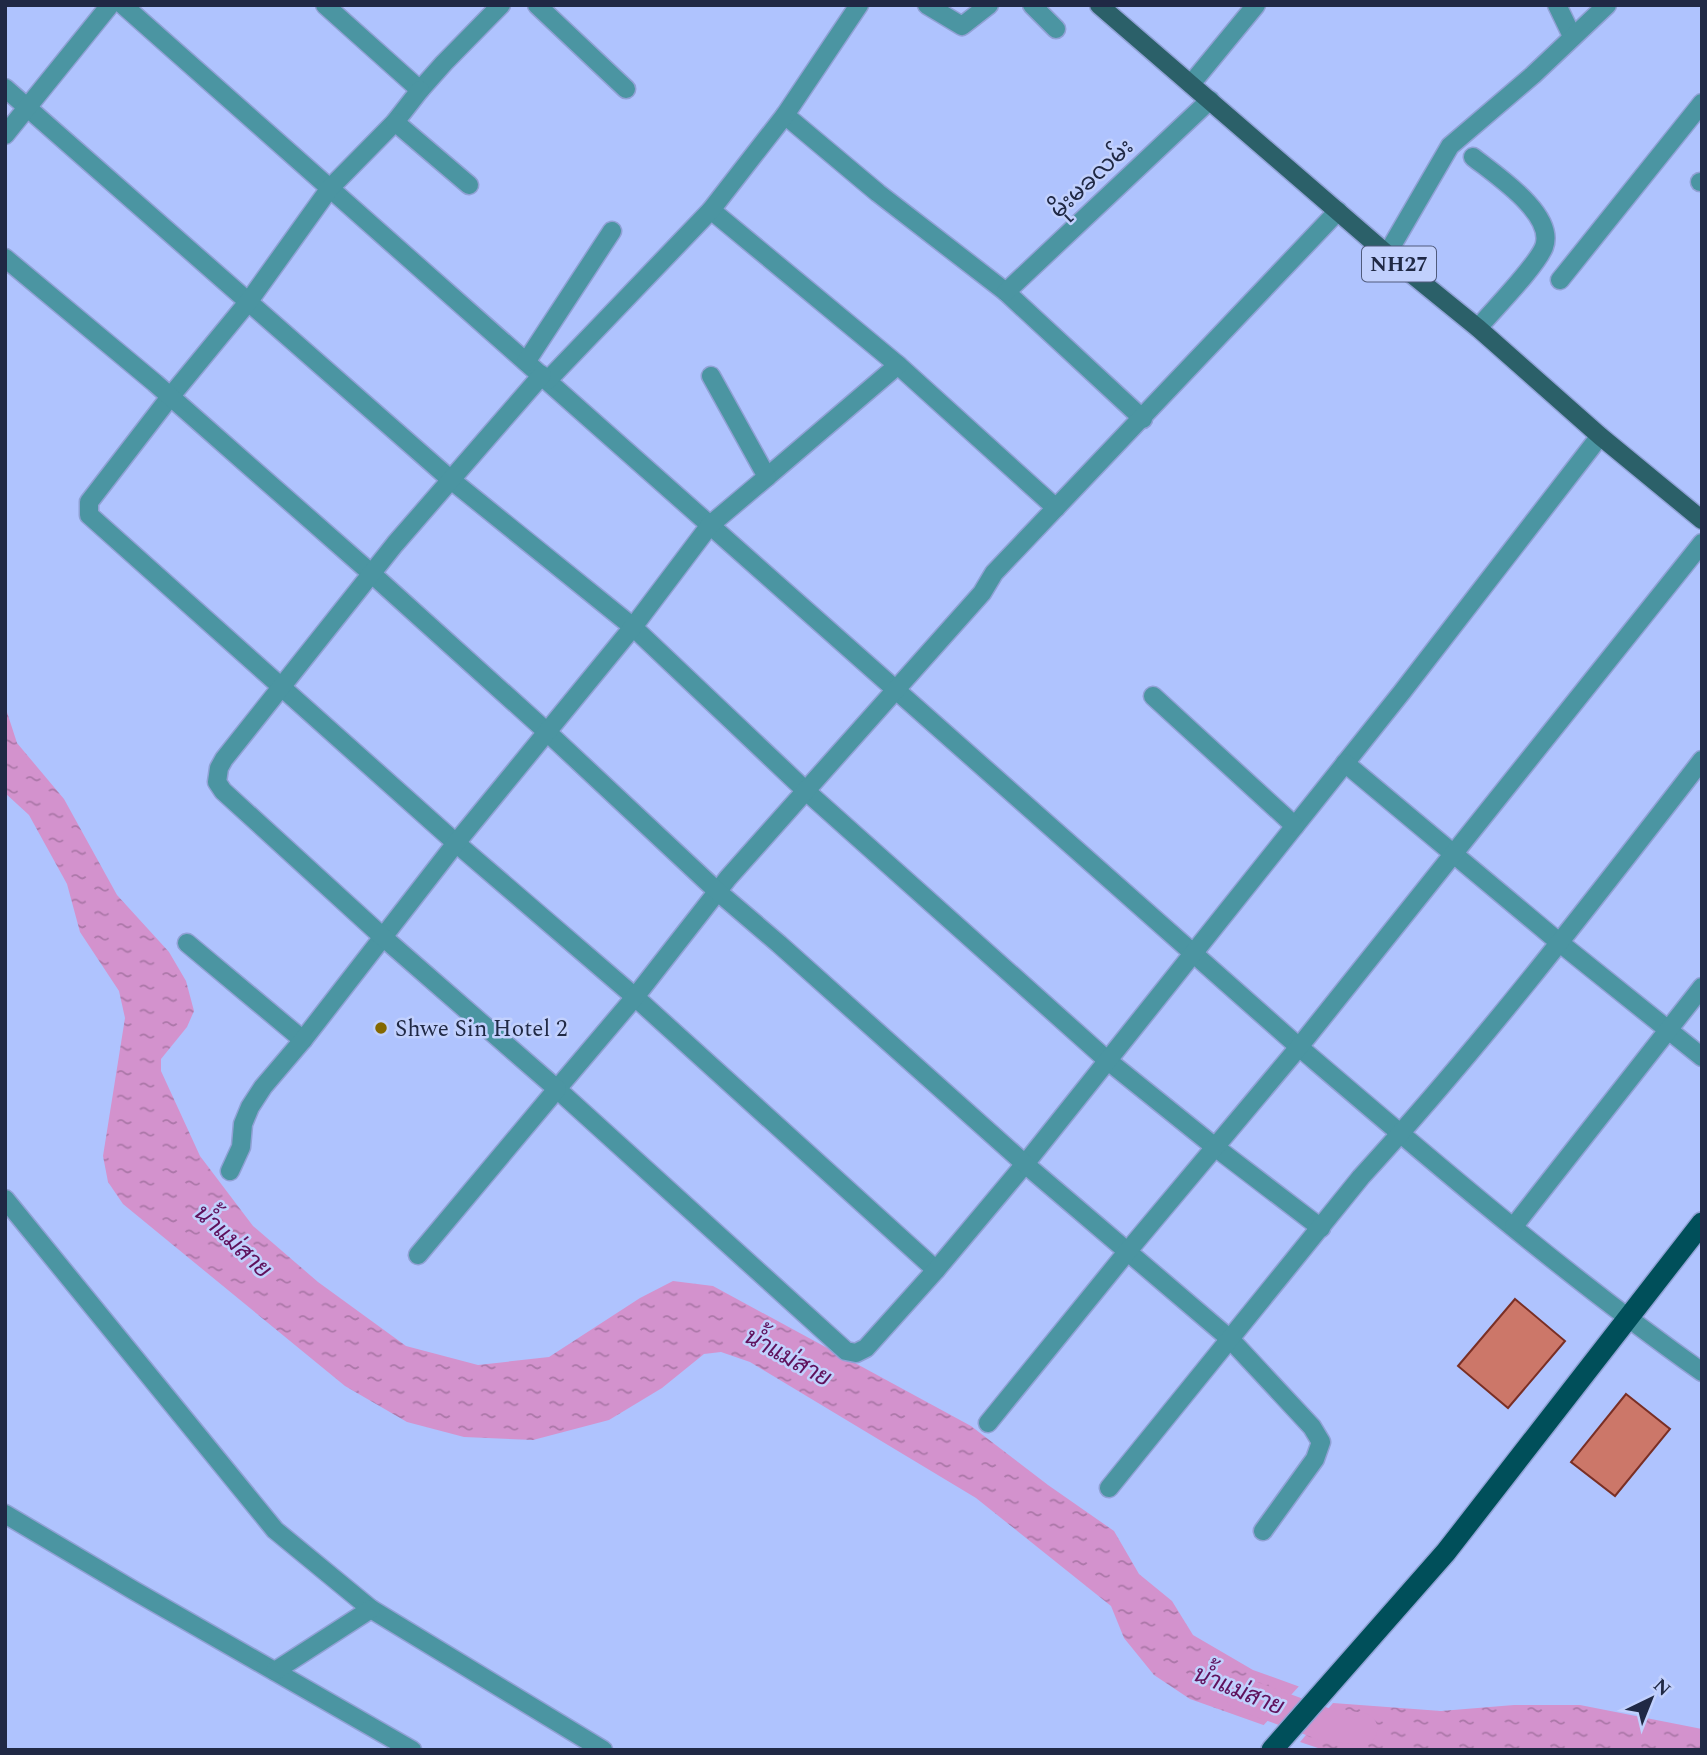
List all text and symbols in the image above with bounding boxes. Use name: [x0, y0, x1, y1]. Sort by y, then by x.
street label: မိုးမခလမ်း: [1042, 131, 1142, 227]
road number: NH27: [1362, 246, 1436, 282]
place label: Shwe Sin Hotel 2: [395, 1012, 567, 1047]
marker: Shwe Sin Hotel 2: [373, 1020, 389, 1036]
water label: น้ำแม่สาย: [185, 1194, 282, 1287]
water label: น้ำแม่สาย: [737, 1317, 839, 1397]
water label: น้ำแม่สาย: [1188, 1654, 1291, 1725]
north arrow: [1616, 1664, 1686, 1734]
text: N: [1646, 1672, 1677, 1704]

